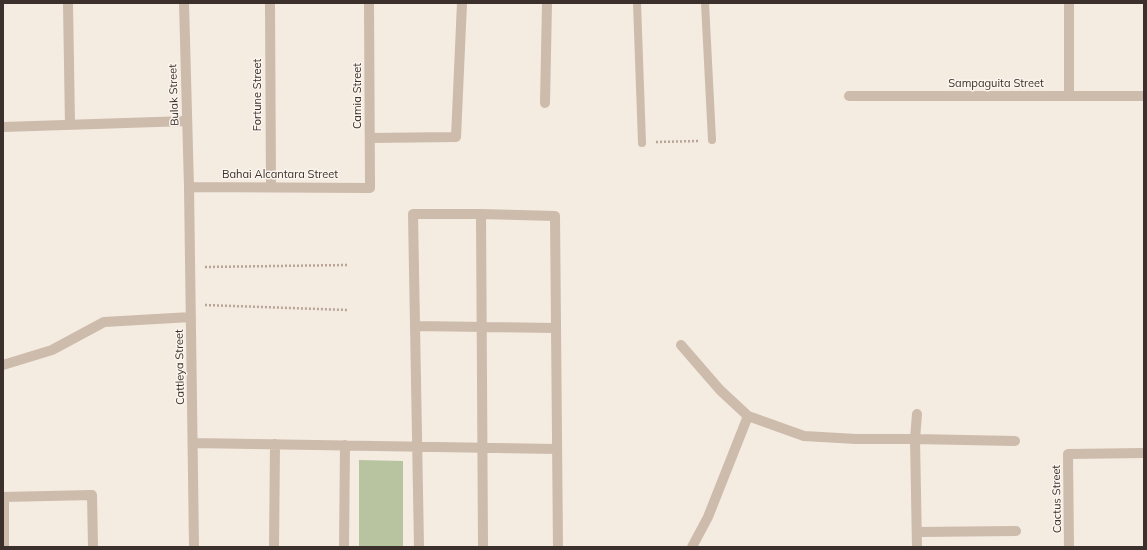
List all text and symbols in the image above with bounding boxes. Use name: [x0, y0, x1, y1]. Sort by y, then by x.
street label: Fortune Street: [251, 59, 265, 131]
street label: Camia Street: [351, 63, 365, 129]
street label: Bulak Street: [166, 64, 182, 126]
street label: Sampaguita Street: [948, 77, 1044, 91]
street label: Bahai Alcantara Street: [222, 168, 338, 182]
street label: Cattleya Street: [173, 329, 187, 405]
street label: Cactus Street: [1050, 465, 1064, 533]

